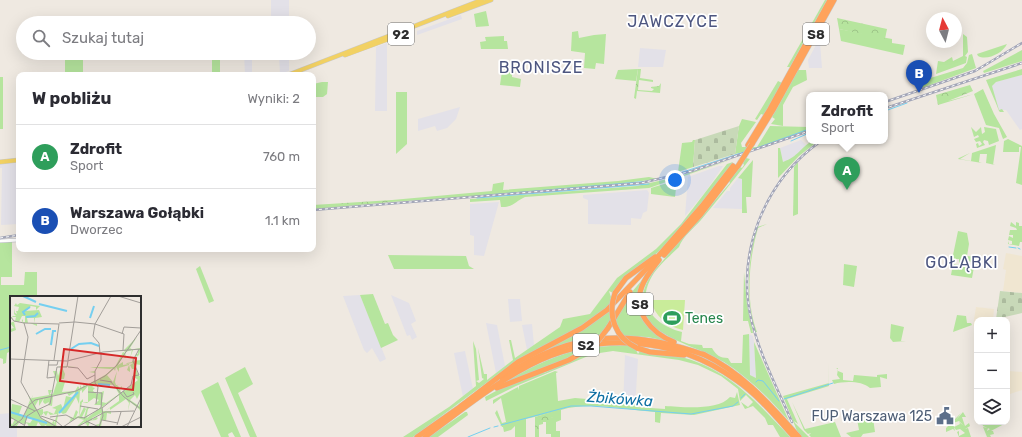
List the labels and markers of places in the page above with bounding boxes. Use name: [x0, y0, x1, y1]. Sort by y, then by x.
pin: B: [906, 60, 932, 93]
pin: A: [834, 157, 860, 190]
sports icon: Tenes: [662, 308, 682, 328]
place label: Tenes: [685, 310, 723, 327]
public building icon: FUP Warszawa 125: [935, 406, 955, 426]
place label: FUP Warszawa 125: [812, 408, 932, 425]

